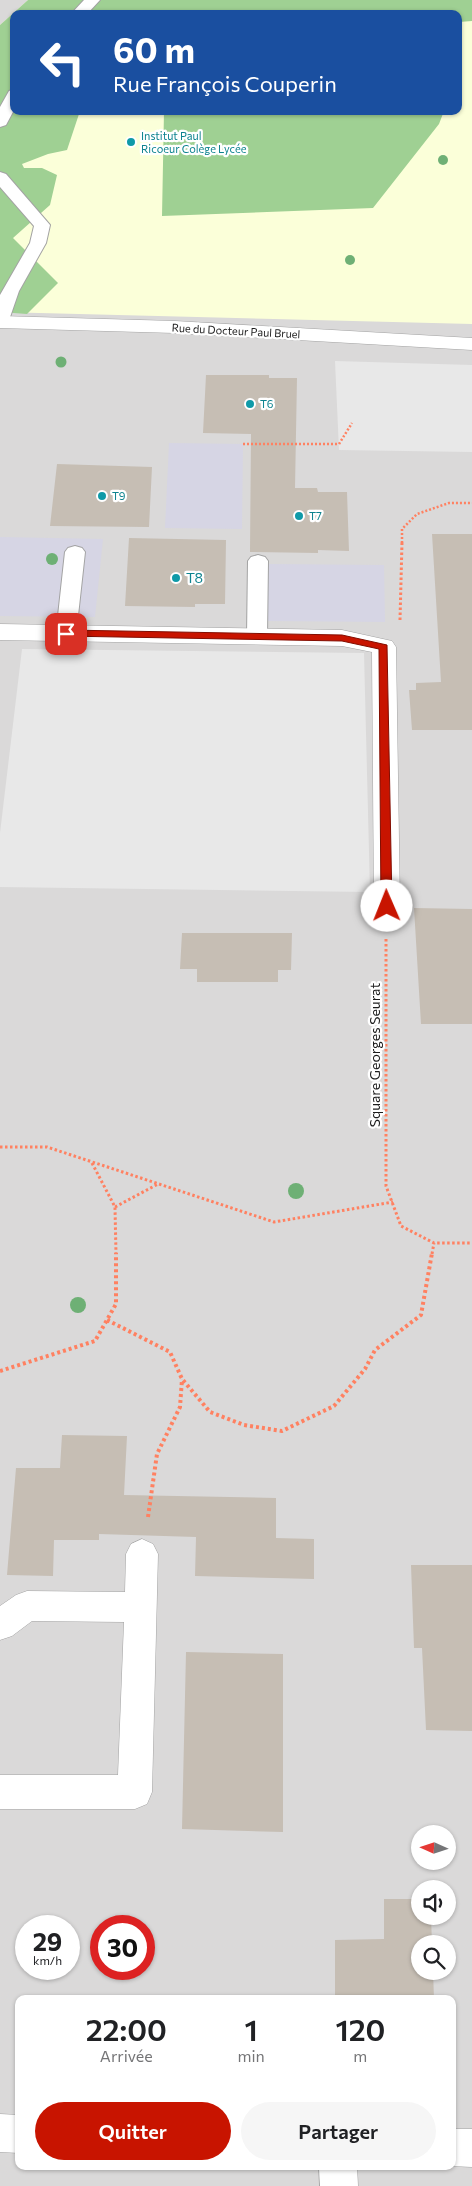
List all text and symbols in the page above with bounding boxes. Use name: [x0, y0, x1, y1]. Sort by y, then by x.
text: 60 m: [113, 27, 195, 70]
icon: left: [30, 30, 95, 95]
text: Rue François Couperin: [113, 70, 337, 97]
place label: Institut Paul Ricoeur Colège Lycée: [141, 129, 247, 155]
marker: Institut Paul Ricoeur Colège Lycée: [125, 136, 137, 148]
street label: Rue du Docteur Paul Bruel: [171, 321, 301, 340]
place label: T6: [260, 397, 274, 410]
marker: T6: [244, 398, 256, 410]
place label: T9: [112, 489, 126, 502]
marker: T9: [96, 490, 108, 502]
place label: T7: [309, 509, 322, 522]
marker: T7: [293, 510, 305, 522]
place label: T8: [186, 569, 203, 586]
marker: T8: [170, 572, 182, 584]
pin: [45, 613, 87, 655]
icon: arrive: [52, 620, 80, 648]
position arrow: [360, 879, 412, 931]
street label: Square Georges Seurat: [366, 983, 383, 1127]
north arrow: [411, 1825, 456, 1870]
map controls: [411, 1825, 456, 1980]
button: sound: [411, 1880, 456, 1925]
speed limit sign: 30: [90, 1915, 155, 1980]
text: 29: [33, 1926, 62, 1956]
button: search: [411, 1935, 456, 1980]
text: km/h: [33, 1953, 62, 1967]
text: 22:00: [86, 2010, 167, 2047]
text: 1: [244, 2010, 258, 2047]
text: 120: [335, 2010, 385, 2047]
text: Arrivée: [100, 2046, 153, 2065]
text: min: [237, 2046, 265, 2065]
text: m: [353, 2046, 367, 2065]
button: Quitter: [35, 2102, 231, 2160]
button: Partager: [241, 2102, 436, 2160]

